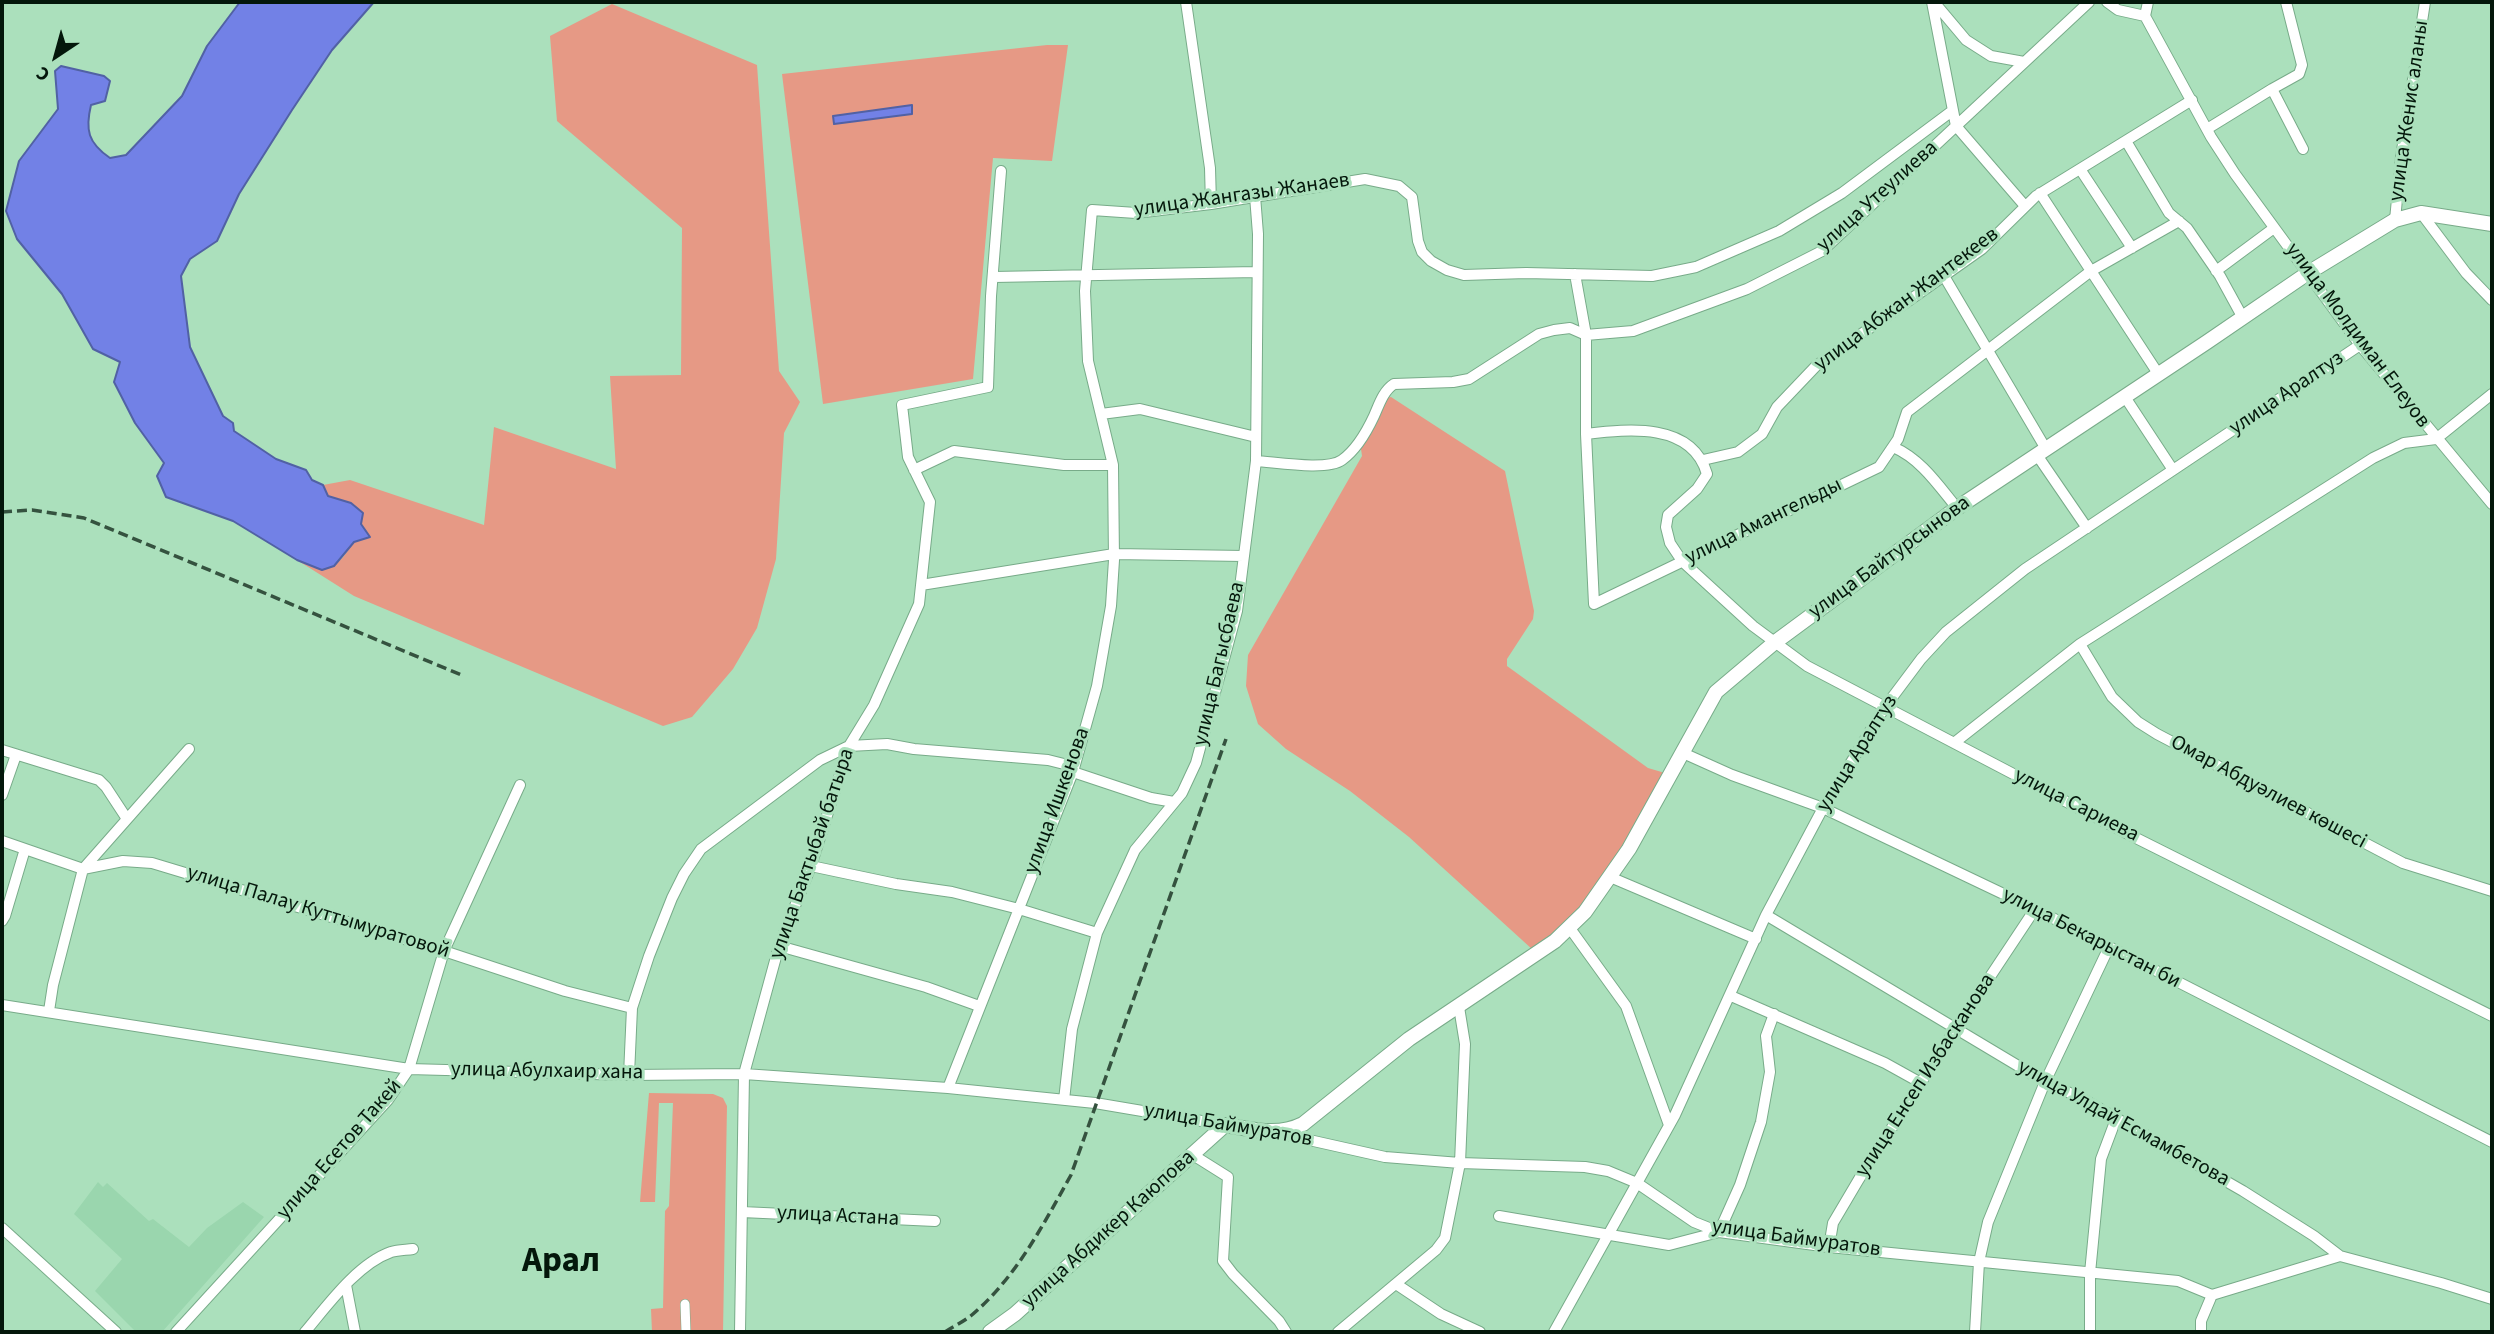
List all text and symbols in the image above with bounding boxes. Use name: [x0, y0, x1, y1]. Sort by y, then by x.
street label: улица Женис аланы: [2385, 19, 2435, 203]
north arrow: [21, 21, 91, 91]
text: С: [31, 59, 56, 88]
street label: улица Утеулиева: [1812, 136, 1944, 258]
street label: улица Жангазы Жанаев: [1133, 168, 1351, 224]
street label: улица Абжан Жантекеев: [1810, 223, 2004, 377]
street label: улица Молдиман Елеуов: [2279, 239, 2435, 433]
street label: улица Аралтуз: [2225, 346, 2349, 442]
street label: улица Амангельды: [1681, 473, 1847, 571]
street label: улица Байтурсынова: [1804, 491, 1976, 625]
street label: улица Багысбаева: [1189, 579, 1251, 749]
street label: улица Аралтуз: [1812, 691, 1904, 817]
street label: улица Ишкенова: [1020, 724, 1096, 878]
street label: Омар Абдуәлиев көшесі: [2166, 731, 2370, 855]
street label: улица Бактыбай батыра: [765, 745, 861, 963]
street label: улица Сариева: [2009, 764, 2143, 848]
street label: улица Палау Куттымуратовой: [184, 861, 452, 965]
street label: улица Бекарыстан би: [1998, 883, 2184, 995]
street label: улица Енсеп Избасканова: [1851, 970, 2001, 1182]
street label: улица Улдай Есмамбетова: [2013, 1055, 2233, 1193]
street label: улица Абулхаир хана: [451, 1058, 643, 1086]
street label: улица Есетов Такей: [272, 1075, 408, 1225]
street label: улица Баймуратов: [1142, 1099, 1314, 1153]
street label: улица Абдикер Каюпова: [1017, 1146, 1201, 1314]
street label: улица Астана: [776, 1201, 900, 1233]
street label: улица Баймуратов: [1710, 1215, 1882, 1263]
district label: Арал: [522, 1242, 600, 1284]

